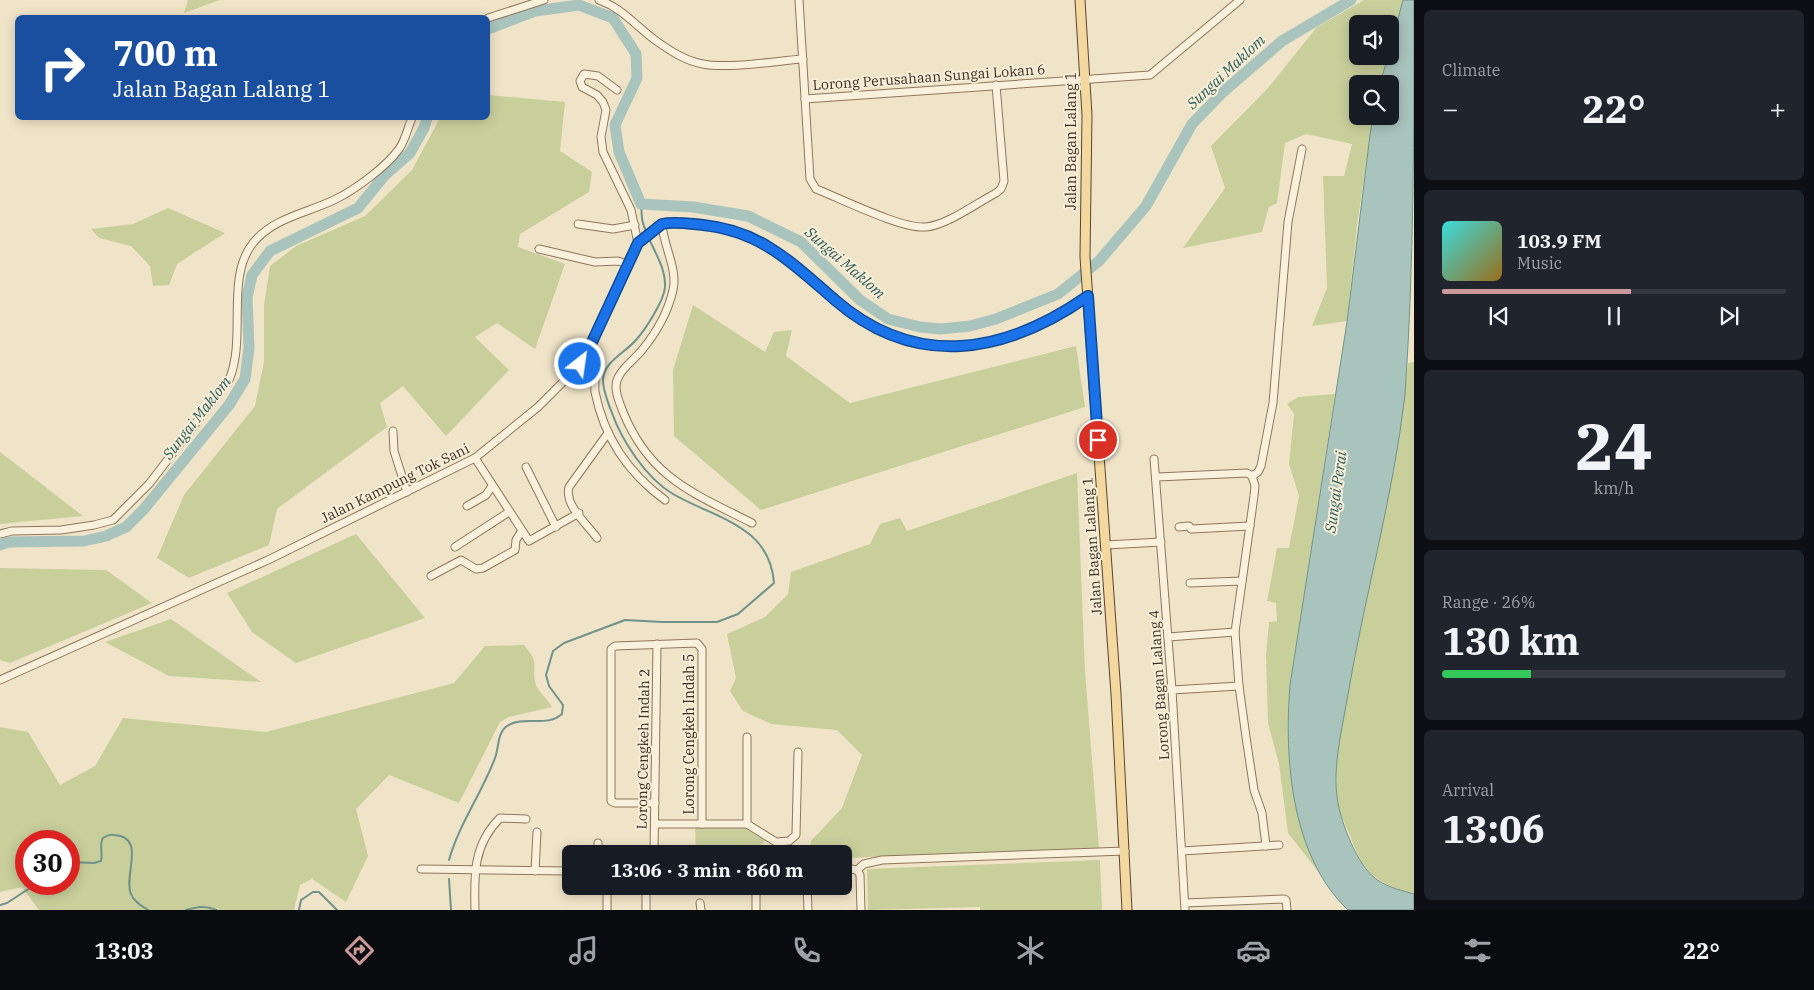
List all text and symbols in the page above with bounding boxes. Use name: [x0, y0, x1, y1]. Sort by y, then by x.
map controls: [1349, 15, 1399, 125]
button: sound: [1349, 15, 1399, 65]
text: 700 m: [113, 30, 218, 76]
water label: Sungai Maklom: [1182, 30, 1269, 114]
icon: right: [30, 35, 95, 100]
street label: Lorong Perusahaan Sungai Lokan 6: [812, 60, 1046, 94]
text: Climate: [1442, 60, 1500, 80]
street label: Jalan Bagan Lalang 1: [1062, 72, 1080, 210]
text: Jalan Bagan Lalang 1: [113, 74, 330, 103]
button: search: [1349, 75, 1399, 125]
text: 22°: [1582, 84, 1646, 133]
text: −: [1442, 90, 1459, 127]
text: +: [1769, 90, 1786, 127]
water label: Sungai Maklom: [800, 222, 890, 303]
text: 103.9 FM: [1517, 229, 1602, 253]
text: Music: [1517, 253, 1562, 273]
icon: previous: [1485, 302, 1513, 330]
icon: pause: [1600, 302, 1628, 330]
icon: next: [1715, 302, 1743, 330]
position arrow: [553, 337, 605, 389]
water label: Sungai Maklom: [158, 372, 235, 464]
text: 24: [1575, 403, 1653, 488]
pin: [1077, 419, 1119, 461]
icon: arrive: [1084, 426, 1112, 454]
street label: Jalan Kampung Tok Sani: [318, 439, 472, 527]
water label: Sungai Perai: [1320, 449, 1351, 535]
street label: Jalan Bagan Lalang 1: [1078, 476, 1106, 616]
text: km/h: [1594, 478, 1634, 498]
text: Range · 26%: [1442, 592, 1535, 612]
street label: Lorong Bagan Lalang 4: [1145, 609, 1173, 761]
text: 130 km: [1442, 616, 1580, 665]
street label: Lorong Cengkeh Indah 5: [680, 654, 698, 814]
street label: Lorong Cengkeh Indah 2: [633, 668, 653, 830]
text: Arrival: [1442, 780, 1494, 800]
text: 13:06: [1442, 804, 1545, 853]
speed limit sign: 30: [15, 830, 80, 895]
text: 13:06 · 3 min · 860 m: [611, 858, 803, 882]
icon: directions: [342, 933, 377, 968]
icon: music: [566, 933, 601, 968]
icon: phone: [789, 933, 824, 968]
icon: climate: [1013, 933, 1048, 968]
icon: car: [1236, 933, 1271, 968]
icon: filters: [1460, 933, 1495, 968]
text: 13:03: [94, 936, 154, 965]
text: 22°: [1683, 936, 1720, 965]

